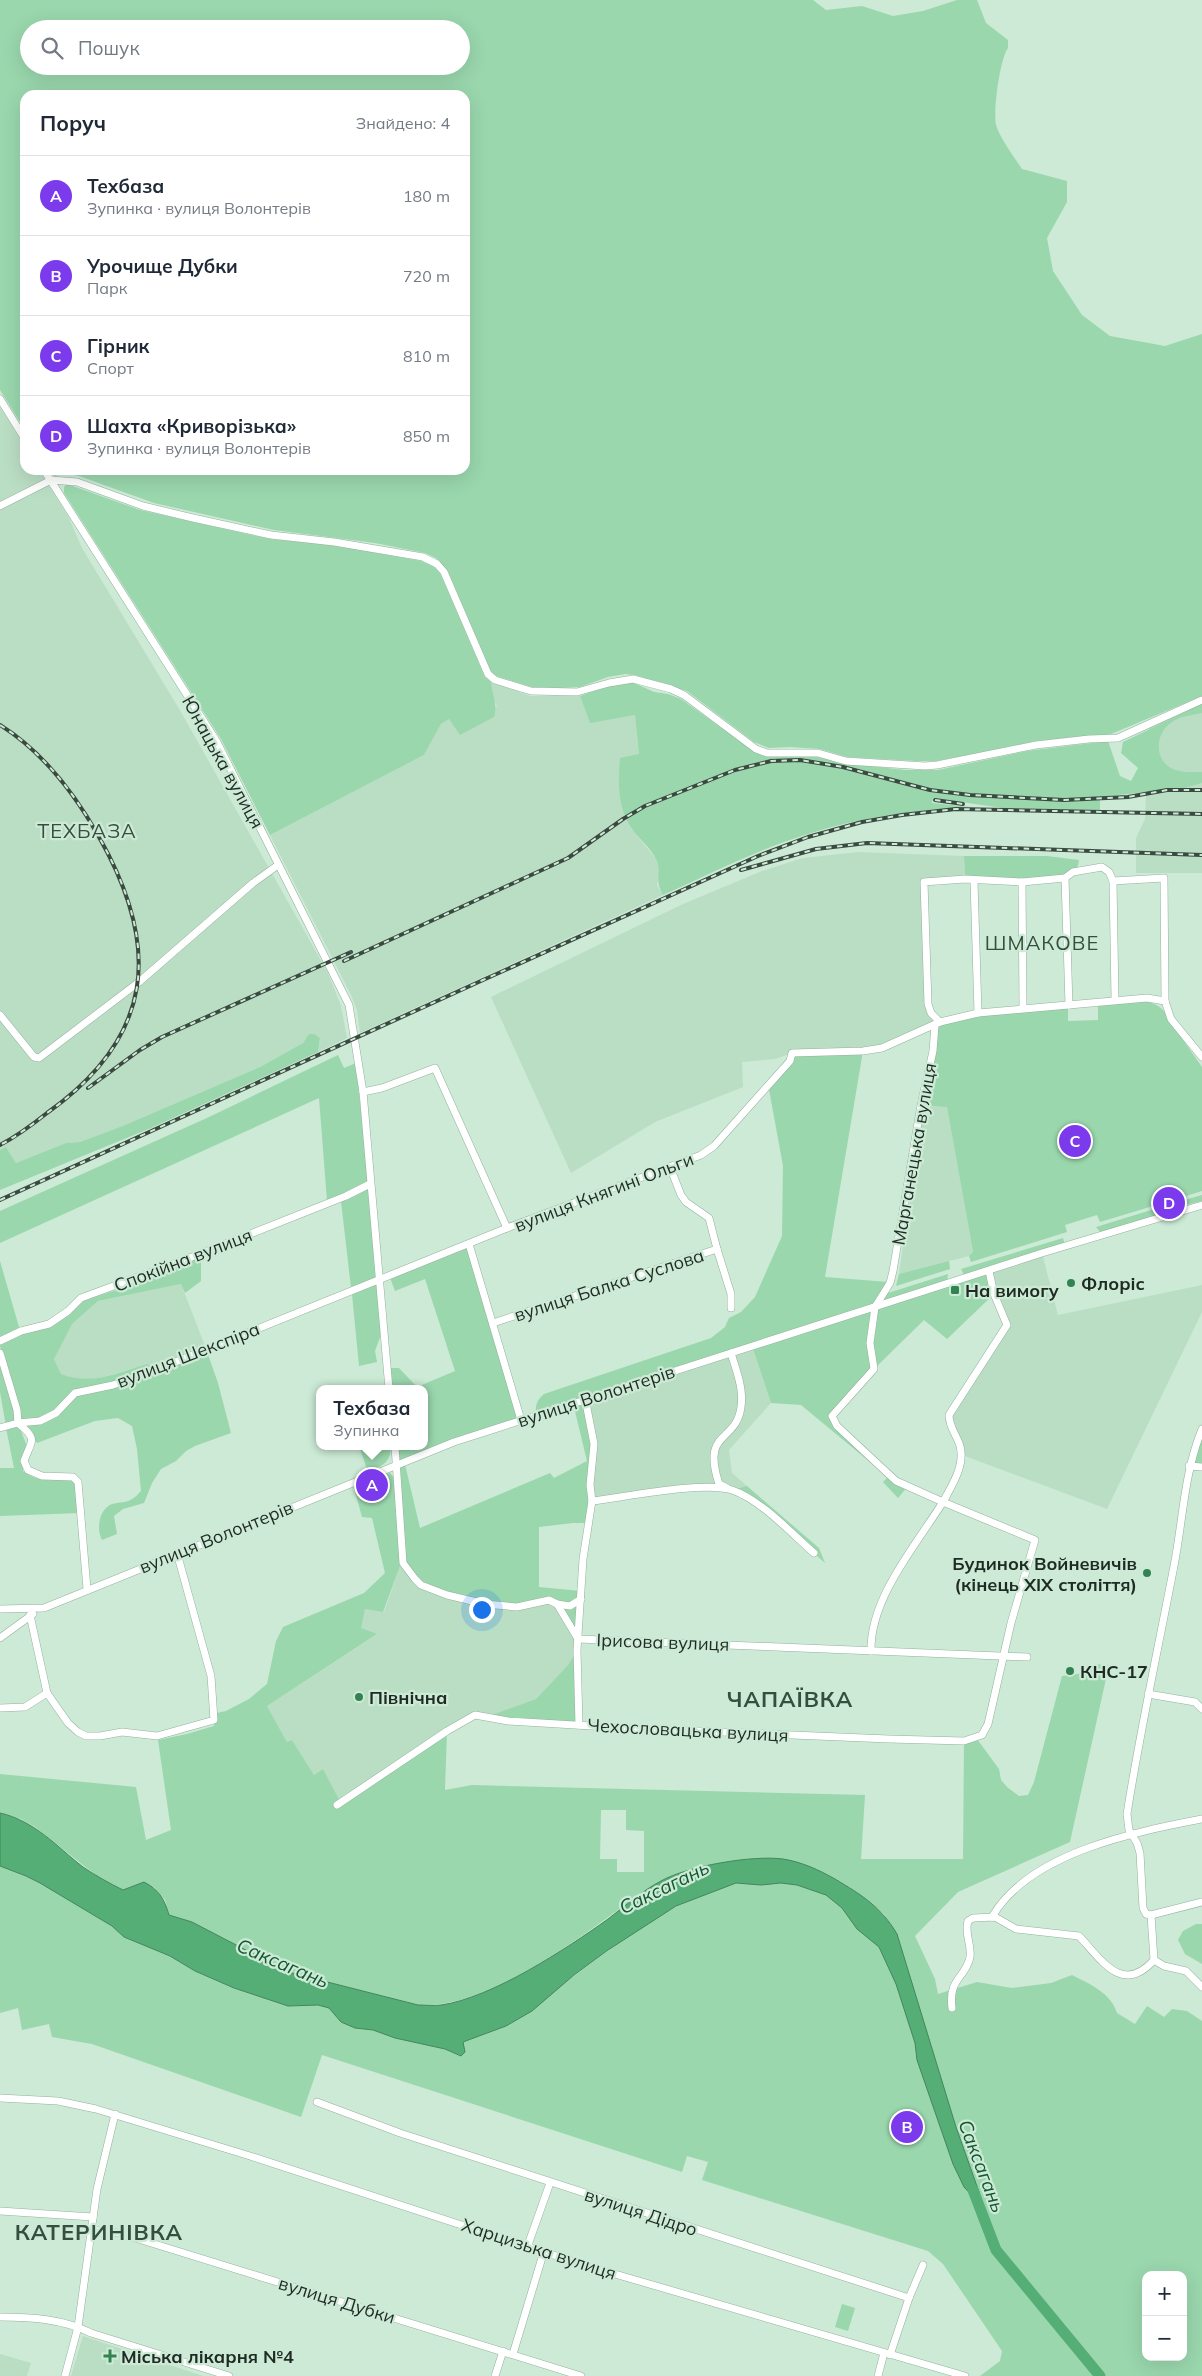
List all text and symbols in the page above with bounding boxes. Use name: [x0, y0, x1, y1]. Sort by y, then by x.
search box: [20, 20, 470, 75]
icon: search: [38, 34, 66, 62]
text: Пошук: [78, 36, 140, 60]
text: Поруч: [40, 110, 106, 136]
text: Знайдено: 4: [356, 113, 450, 133]
text: Техбаза: [87, 174, 164, 198]
text: A: [50, 186, 62, 206]
text: 180 m: [403, 186, 450, 206]
text: Зупинка · вулиця Волонтерів: [87, 198, 311, 218]
text: Урочище Дубки: [87, 254, 238, 278]
text: B: [50, 266, 62, 286]
text: 720 m: [403, 266, 450, 286]
text: Парк: [87, 278, 127, 298]
text: Гірник: [87, 334, 149, 358]
text: C: [51, 346, 61, 366]
text: 810 m: [403, 346, 450, 366]
text: Спорт: [87, 358, 134, 378]
text: Шахта «Криворізька»: [87, 414, 296, 438]
text: D: [50, 426, 62, 446]
text: 850 m: [403, 426, 450, 446]
text: Зупинка · вулиця Волонтерів: [87, 438, 311, 458]
street label: Юнацька вулиця: [177, 692, 269, 832]
district label: ТЕХБАЗА: [37, 818, 137, 843]
district label: ШМАКОВЕ: [985, 930, 1099, 955]
street label: Марганецька вулиця: [887, 1061, 941, 1247]
pin: C: [1059, 1122, 1091, 1160]
street label: вулиця Княгині Ольги: [511, 1147, 697, 1237]
pin: D: [1153, 1184, 1185, 1222]
street label: Спокійна вулиця: [111, 1223, 255, 1297]
street label: вулиця Балка Суслова: [511, 1243, 707, 1327]
place label: Флоріс: [1081, 1272, 1145, 1295]
marker: Флоріс: [1065, 1277, 1077, 1289]
place label: На вимогу: [965, 1279, 1059, 1302]
marker: На вимогу: [949, 1284, 961, 1296]
street label: вулиця Шекспіра: [113, 1317, 263, 1393]
street label: вулиця Волонтерів: [514, 1360, 678, 1432]
popup: [316, 1385, 428, 1450]
text: Техбаза: [333, 1396, 411, 1420]
text: Зупинка: [333, 1420, 399, 1440]
pin: A: [356, 1466, 388, 1504]
street label: вулиця Волонтерів: [136, 1496, 296, 1578]
place label: Будинок Войневичів (кінець ХІХ століття): [952, 1552, 1137, 1596]
marker: Будинок Войневичів (кінець ХІХ століття): [1141, 1567, 1153, 1579]
your location: [469, 1597, 495, 1623]
street label: Ірисова вулиця: [596, 1628, 730, 1656]
place label: КНС-17: [1080, 1660, 1148, 1683]
marker: КНС-17: [1064, 1665, 1076, 1677]
district label: ЧАПАЇВКА: [727, 1685, 853, 1713]
place label: Північна: [369, 1686, 447, 1709]
marker: Північна: [353, 1691, 365, 1703]
street label: Чехословацька вулиця: [587, 1713, 789, 1747]
water label: Саксагань: [615, 1855, 713, 1919]
water label: Саксагань: [233, 1933, 333, 1993]
pin: B: [891, 2108, 923, 2146]
water label: Саксагань: [953, 2116, 1011, 2216]
street label: вулиця Дідро: [582, 2183, 700, 2241]
street label: Харцизька вулиця: [459, 2213, 619, 2285]
district label: КАТЕРИНІВКА: [15, 2218, 183, 2246]
street label: вулиця Дубки: [276, 2271, 398, 2329]
map controls: [1142, 2271, 1187, 2361]
button: +: [1142, 2271, 1187, 2316]
button: −: [1142, 2316, 1187, 2361]
place label: Міська лікарня №4: [121, 2345, 294, 2368]
marker: Міська лікарня №4: [103, 2349, 117, 2363]

